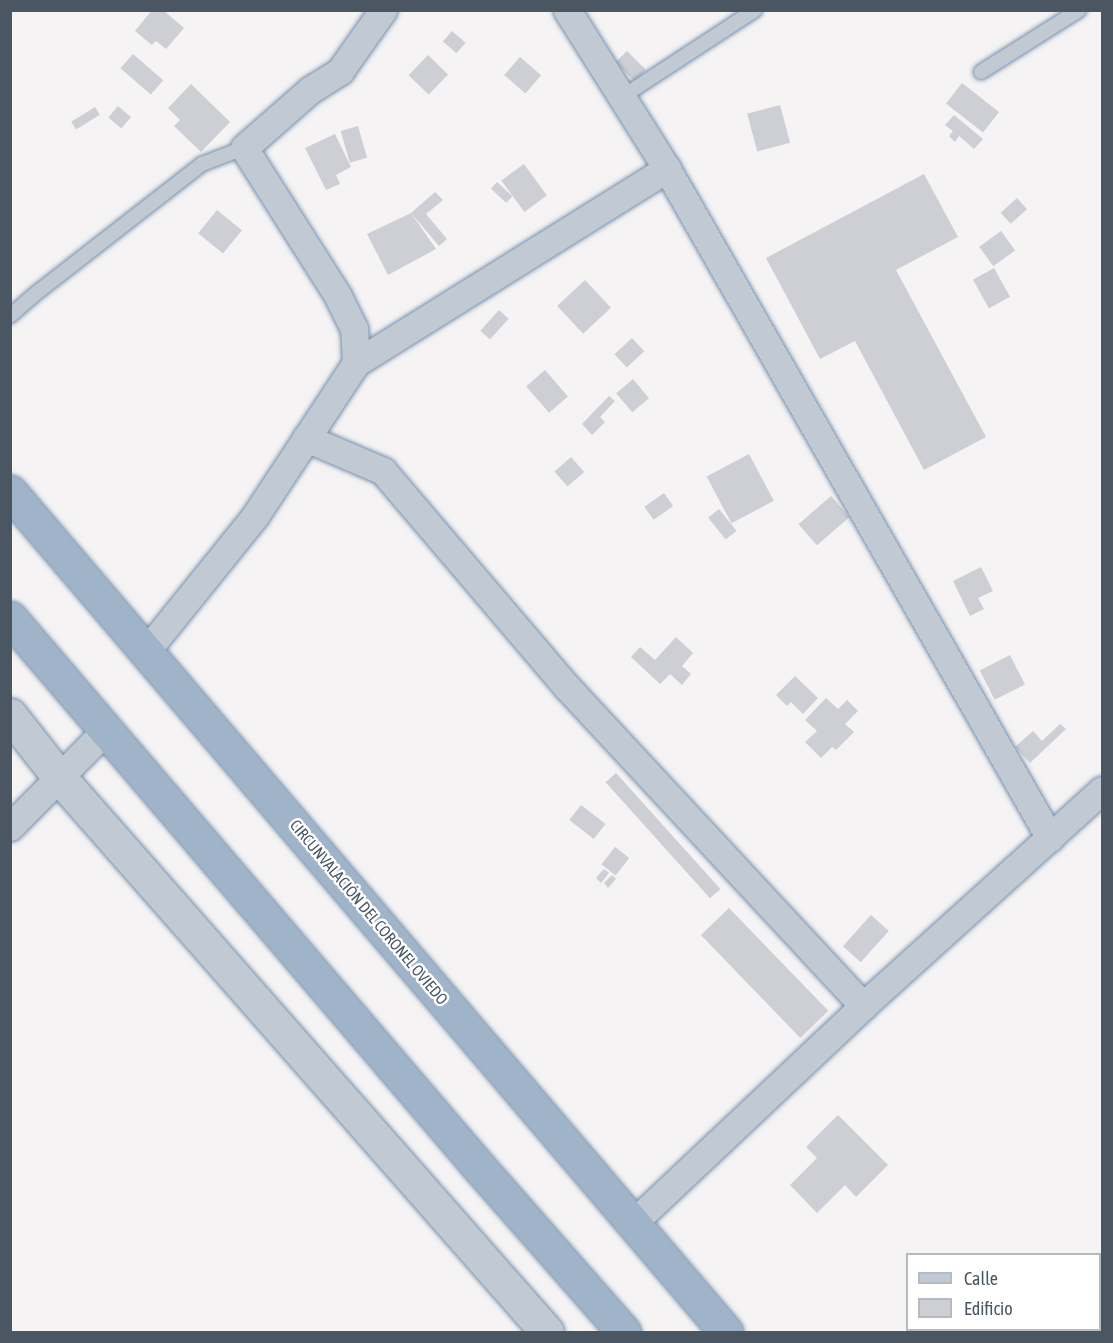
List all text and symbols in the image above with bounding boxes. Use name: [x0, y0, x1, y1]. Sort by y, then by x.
street label: CIRCUNVALACIÓN DEL CORONEL OVIEDO: [286, 816, 452, 1008]
legend: [906, 1253, 1101, 1331]
text: Calle: [964, 1268, 998, 1289]
text: Edificio: [964, 1298, 1013, 1319]

